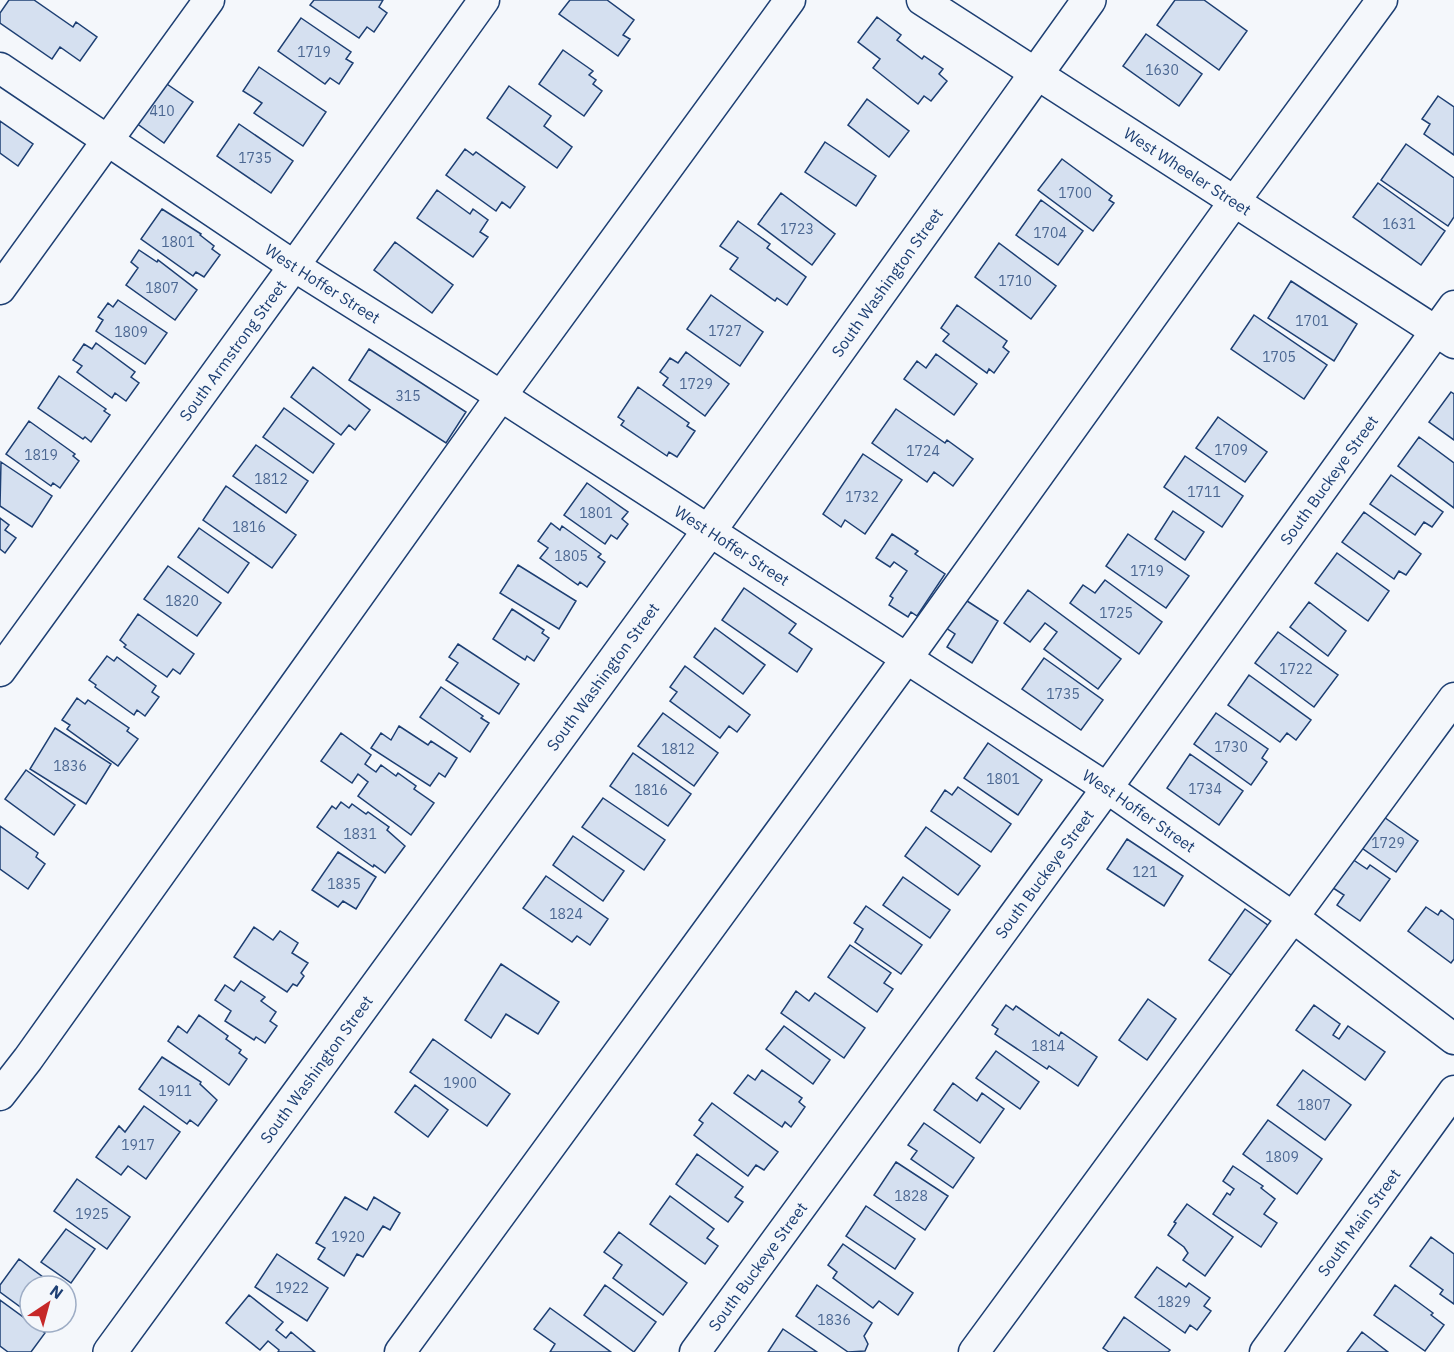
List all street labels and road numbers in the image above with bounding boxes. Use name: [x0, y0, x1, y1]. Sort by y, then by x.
street label: West Wheeler Street: [1120, 123, 1255, 220]
street label: South Washington Street: [827, 204, 947, 361]
street label: West Hoffer Street: [261, 239, 384, 328]
street label: South Armstrong Street: [175, 276, 290, 425]
street label: South Buckeye Street: [1275, 411, 1382, 549]
street label: West Hoffer Street: [671, 501, 793, 590]
street label: South Washington Street: [542, 599, 663, 755]
street label: West Hoffer Street: [1079, 765, 1200, 857]
street label: South Buckeye Street: [990, 806, 1098, 942]
street label: South Washington Street: [256, 991, 377, 1147]
street label: South Main Street: [1313, 1165, 1405, 1280]
street label: South Buckeye Street: [704, 1198, 811, 1335]

